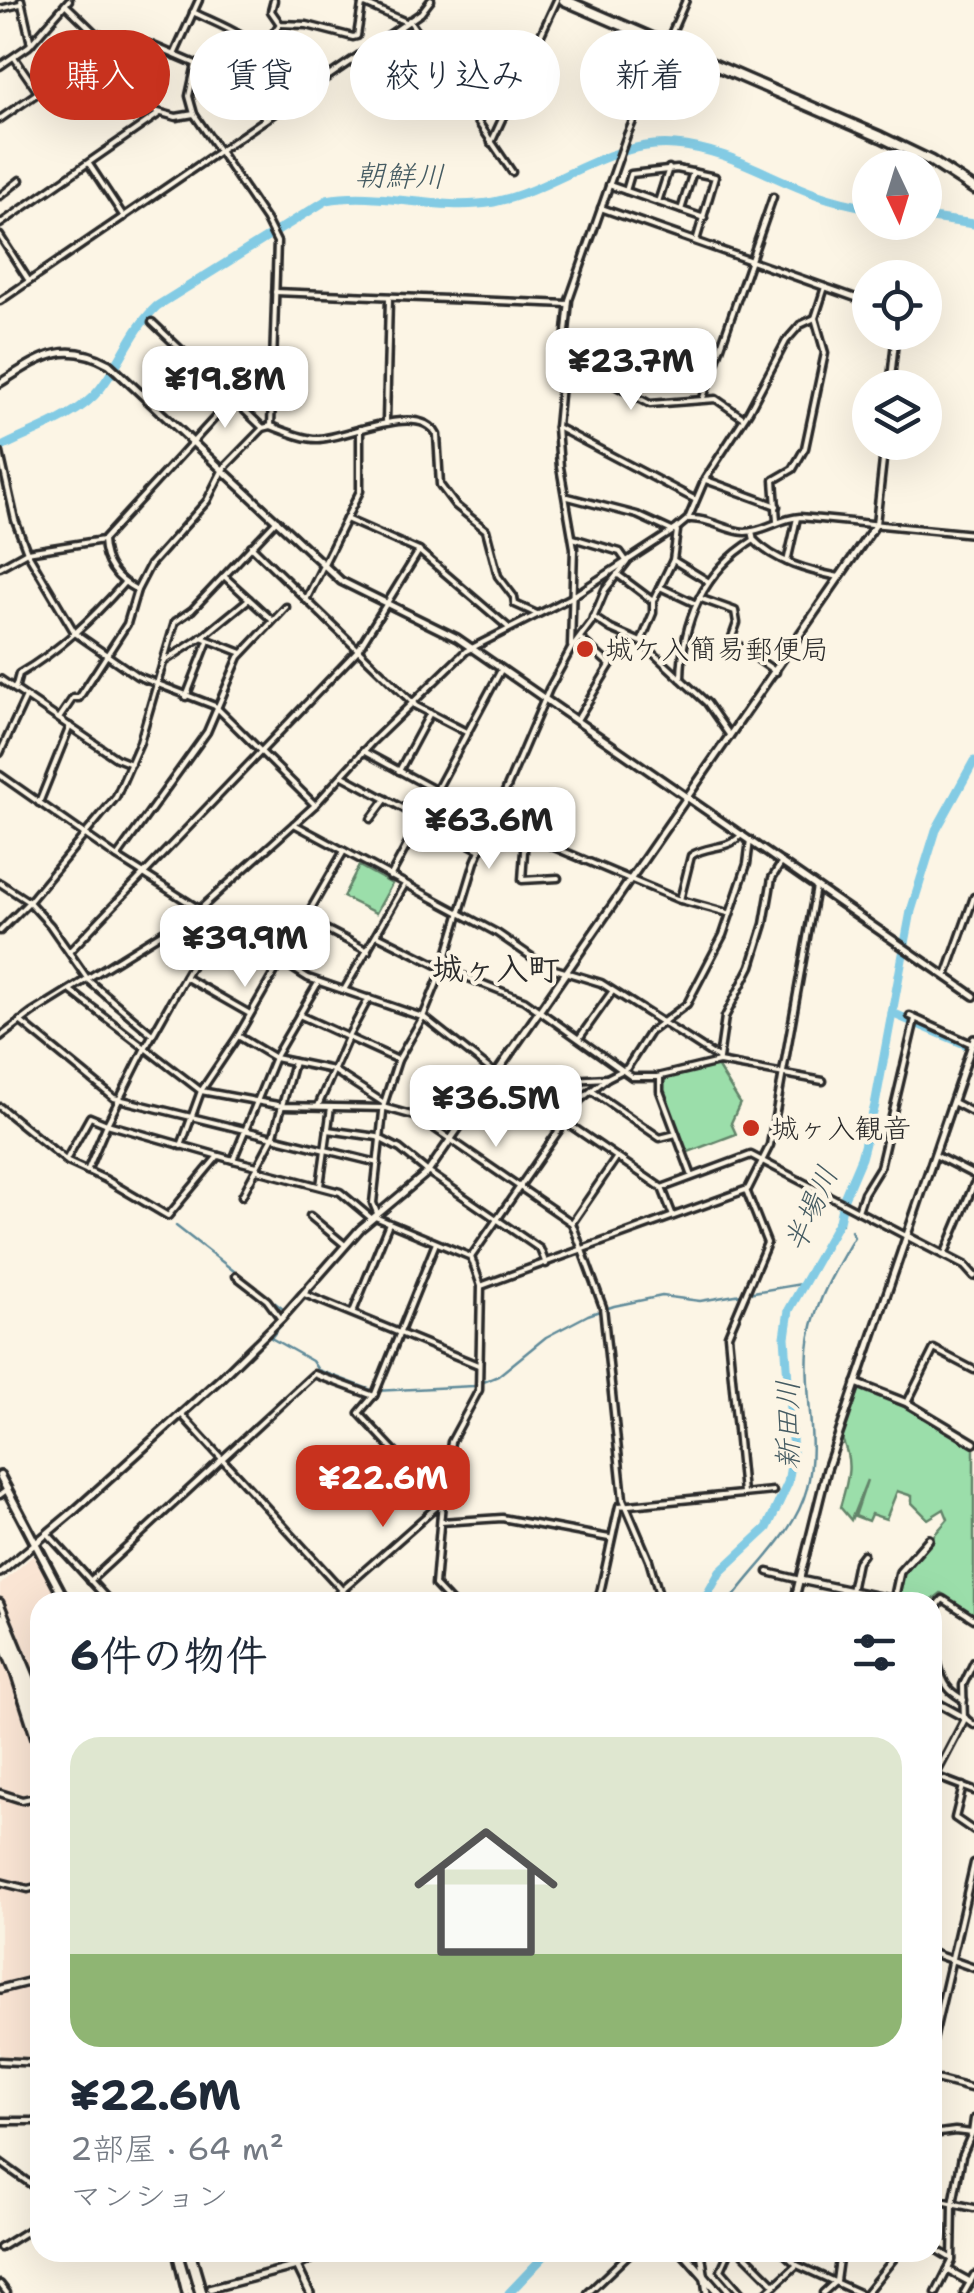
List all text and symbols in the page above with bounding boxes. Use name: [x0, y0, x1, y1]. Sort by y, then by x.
chip: 購入: [30, 30, 170, 120]
chip: 賃貸: [190, 30, 330, 120]
chip: 絞り込み: [350, 30, 560, 120]
chip: 新着: [580, 30, 720, 120]
north arrow: [852, 150, 942, 240]
map controls: [852, 150, 942, 460]
water label: 朝鮮川: [355, 154, 445, 197]
button: locate: [852, 260, 942, 350]
pin: ¥23.7M: [550, 328, 712, 413]
text: ¥23.7M: [568, 339, 694, 382]
pin: ¥19.8M: [144, 346, 306, 431]
text: ¥19.8M: [164, 357, 286, 400]
button: layers: [852, 370, 942, 460]
place label: 城ケ入簡易郵便局: [605, 630, 829, 668]
marker: 城ケ入簡易郵便局: [574, 638, 596, 660]
pin: ¥63.6M: [408, 787, 570, 872]
text: ¥63.6M: [425, 798, 553, 841]
pin: ¥39.9M: [164, 905, 326, 990]
text: ¥39.9M: [182, 916, 308, 959]
district label: 城ヶ入町: [432, 947, 560, 990]
pin: ¥36.5M: [415, 1065, 577, 1150]
text: ¥36.5M: [432, 1076, 560, 1119]
place label: 城ヶ入観音: [771, 1109, 911, 1147]
marker: 城ヶ入観音: [740, 1117, 762, 1139]
water label: 半場川: [774, 1159, 848, 1258]
water label: 新田川: [767, 1380, 808, 1470]
pin: ¥22.6M: [302, 1445, 464, 1530]
text: ¥22.6M: [318, 1456, 448, 1499]
icon: filters: [847, 1625, 902, 1680]
text: 6件の物件: [70, 1627, 267, 1683]
icon: home: [396, 1802, 576, 1982]
text: ¥22.6M: [70, 2067, 241, 2123]
text: 2部屋 · 64 m²: [70, 2127, 284, 2170]
text: マンション: [70, 2174, 229, 2217]

